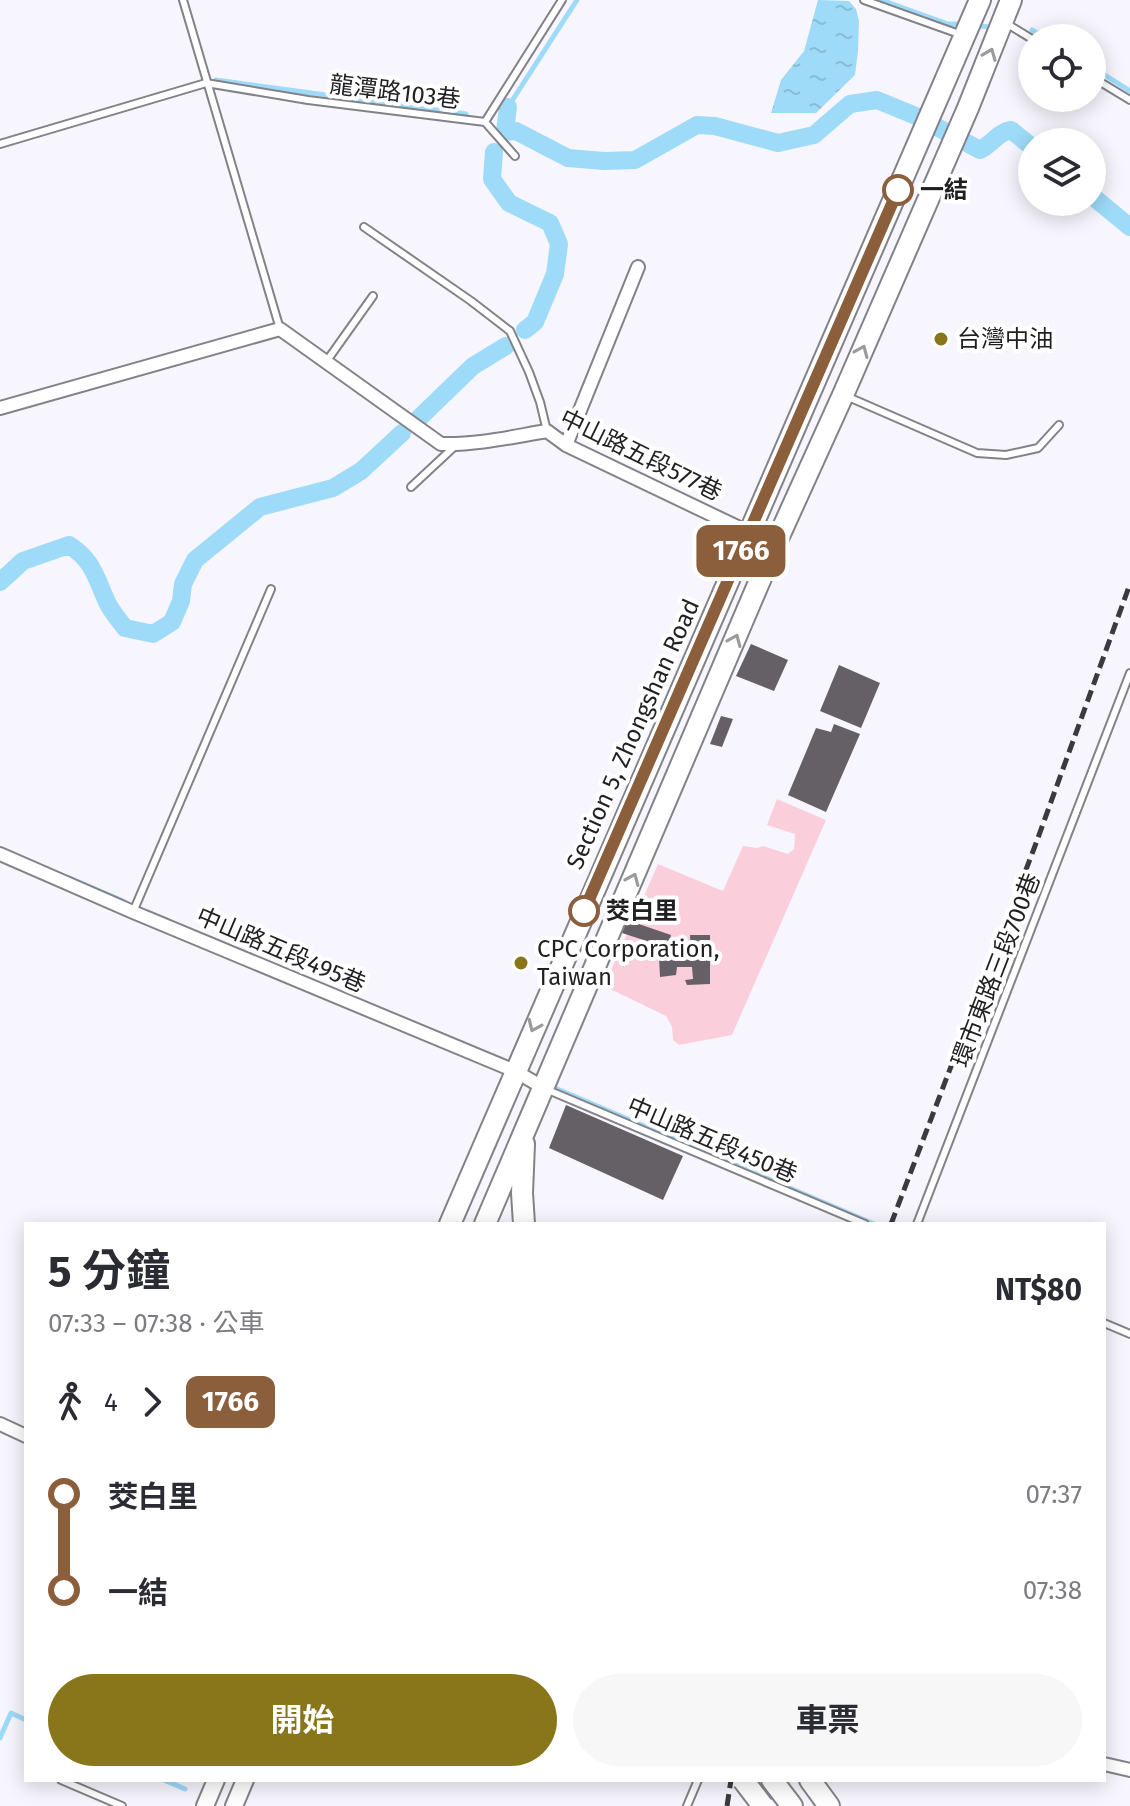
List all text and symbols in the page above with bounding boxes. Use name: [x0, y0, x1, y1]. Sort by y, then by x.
map controls: [1018, 24, 1106, 216]
button: locate: [1018, 24, 1106, 112]
one-way arrow: [980, 48, 996, 62]
street label: 龍潭路103巷: [328, 70, 462, 114]
button: layers: [1018, 128, 1106, 216]
marker: 一結: [883, 175, 913, 205]
place label: 一結: [920, 176, 968, 204]
place label: 台灣中油: [957, 325, 1053, 353]
marker: 台灣中油: [932, 330, 950, 348]
one-way arrow: [853, 345, 869, 359]
street label: 中山路五段577巷: [555, 404, 727, 506]
line badge: 1766: [685, 525, 797, 577]
text: 1766: [712, 534, 770, 567]
street label: Section 5, Zhongshan Road: [561, 595, 705, 873]
one-way arrow: [725, 634, 741, 648]
street label: 環市東路三段700巷: [946, 869, 1046, 1071]
one-way arrow: [624, 873, 640, 887]
marker: 茭白里: [569, 896, 599, 926]
place label: 茭白里: [606, 897, 678, 925]
street label: 中山路五段495巷: [192, 902, 370, 998]
place label: CPC Corporation, Taiwan: [537, 935, 719, 991]
marker: CPC Corporation, Taiwan: [512, 954, 530, 972]
one-way arrow: [528, 1018, 544, 1033]
street label: 中山路五段450巷: [623, 1092, 801, 1188]
text: 5 分鐘: [48, 1245, 170, 1298]
text: NT$80: [995, 1272, 1082, 1308]
text: 07:33 – 07:38 · 公車: [48, 1308, 265, 1339]
icon: walk: [48, 1380, 92, 1424]
icon: forward: [130, 1380, 174, 1424]
text: 1766: [202, 1385, 259, 1418]
text: 4: [104, 1387, 118, 1418]
text: 茭白里: [108, 1479, 198, 1515]
text: 07:37: [1026, 1479, 1082, 1510]
text: 一結: [108, 1575, 168, 1611]
text: 07:38: [1023, 1575, 1082, 1606]
button: 開始: [48, 1674, 557, 1766]
button: 車票: [573, 1674, 1082, 1766]

